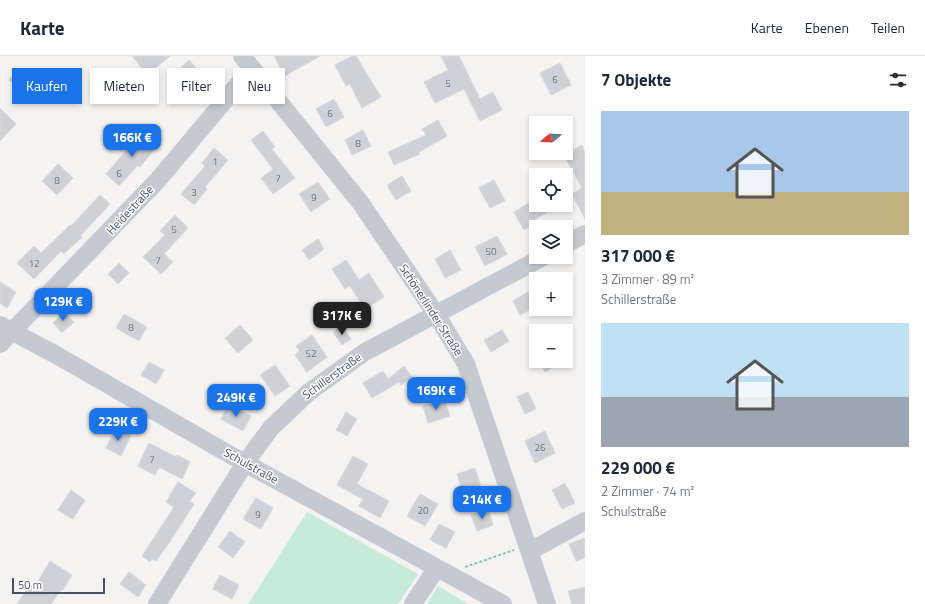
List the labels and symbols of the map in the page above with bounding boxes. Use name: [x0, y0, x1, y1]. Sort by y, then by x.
house number: 6: [552, 72, 558, 87]
house number: 5: [445, 76, 451, 91]
house number: 6: [327, 106, 333, 121]
north arrow: [529, 116, 573, 160]
pin: 166K €: [99, 124, 165, 158]
house number: 8: [355, 136, 361, 151]
house number: 1: [212, 154, 218, 169]
house number: 6: [116, 166, 122, 181]
house number: 7: [275, 171, 281, 186]
house number: 8: [54, 173, 60, 188]
street label: Heidestraße: [102, 180, 158, 239]
house number: 3: [191, 185, 197, 200]
house number: 9: [311, 190, 317, 205]
house number: 5: [171, 222, 177, 237]
house number: 50: [485, 244, 497, 259]
house number: 7: [155, 253, 161, 268]
house number: 12: [28, 256, 40, 271]
street label: Schönerlinder Straße: [395, 260, 468, 359]
pin: 129K €: [30, 288, 96, 322]
pin: 317K €: [309, 302, 375, 336]
house number: 8: [128, 320, 134, 335]
house number: 52: [305, 346, 317, 361]
street label: Schillerstraße: [298, 347, 365, 404]
pin: 169K €: [403, 377, 469, 411]
pin: 249K €: [203, 384, 269, 418]
pin: 229K €: [85, 408, 151, 442]
house number: 26: [534, 440, 546, 455]
street label: Schulstraße: [220, 443, 282, 488]
house number: 7: [149, 452, 155, 467]
pin: 214K €: [449, 486, 515, 520]
house number: 20: [417, 503, 429, 518]
house number: 9: [255, 507, 261, 522]
scale bar: [12, 576, 105, 595]

